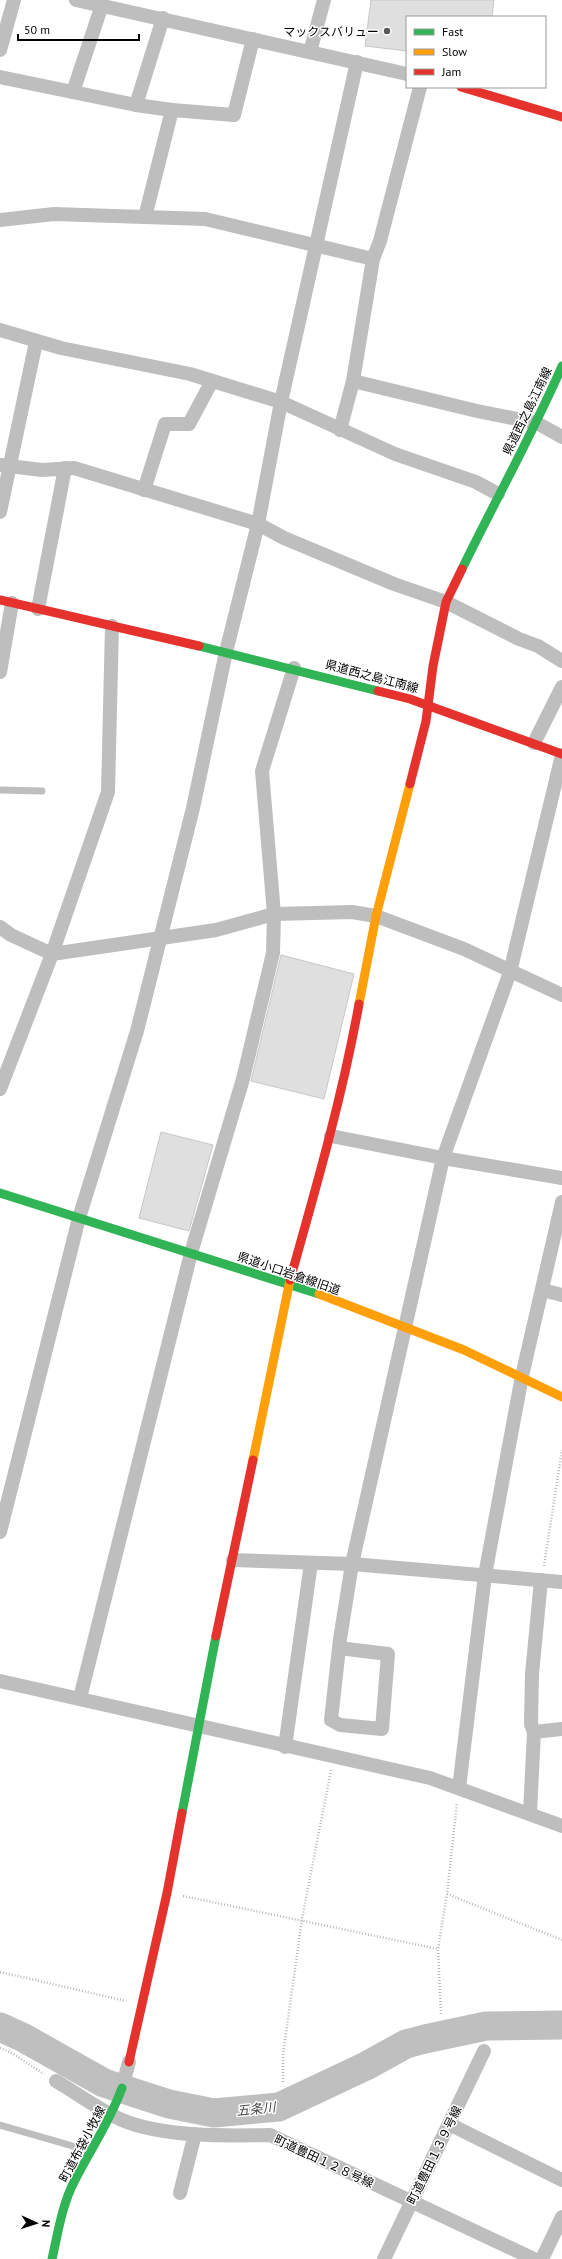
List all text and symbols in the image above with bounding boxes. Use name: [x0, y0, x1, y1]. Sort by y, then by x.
scale bar: [18, 16, 139, 42]
legend: [406, 16, 546, 88]
text: 50 m: [24, 22, 50, 37]
place label: マックスバリュー: [283, 24, 379, 39]
text: Fast: [442, 24, 463, 39]
marker: マックスバリュー: [382, 26, 392, 36]
text: Slow: [442, 44, 467, 59]
text: Jam: [441, 64, 461, 79]
street label: 県道西之島江南線: [499, 365, 555, 457]
street label: 県道西之島江南線: [324, 656, 420, 696]
street label: 県道小口岩倉線旧道: [235, 1248, 343, 1298]
water label: 五条川: [236, 2098, 278, 2119]
street label: 町道布袋小牧線: [56, 2103, 108, 2185]
street label: 町道豊田１３９号線: [404, 2103, 464, 2207]
street label: 町道豊田１２８号線: [272, 2131, 376, 2191]
north arrow: [16, 2203, 56, 2243]
text: N: [39, 2220, 53, 2228]

